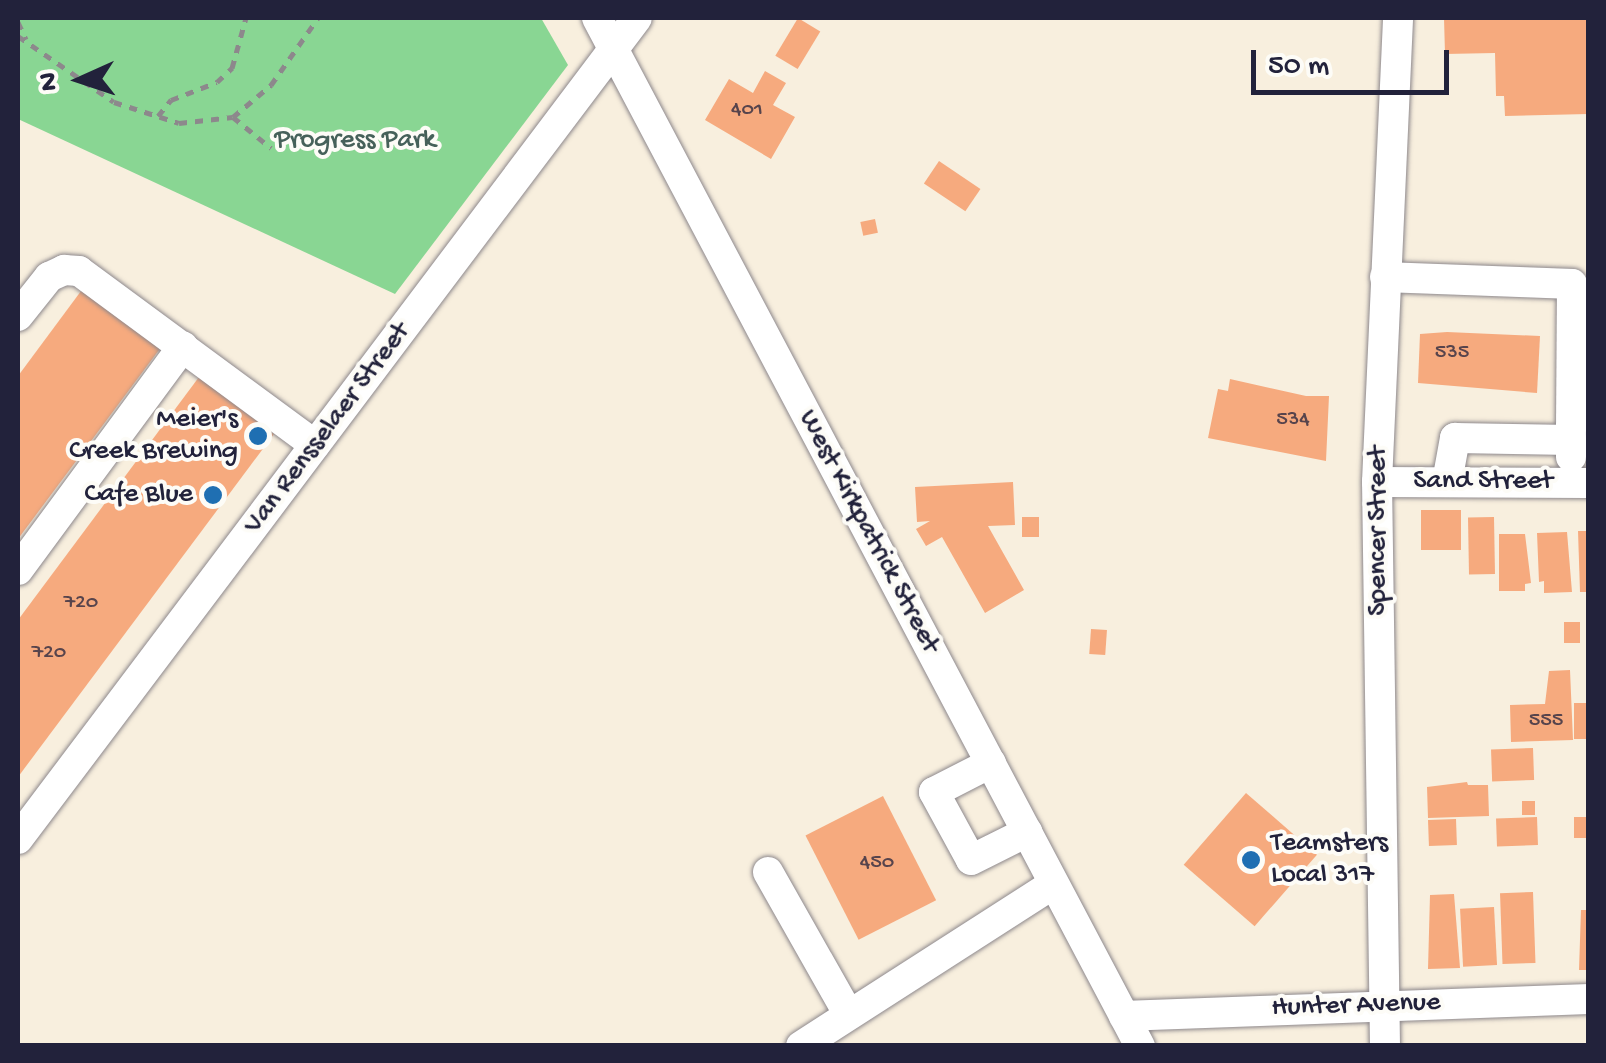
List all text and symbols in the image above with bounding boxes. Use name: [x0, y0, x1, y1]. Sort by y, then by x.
north arrow: [30, 30, 130, 130]
scale bar: [1256, 30, 1454, 92]
text: 50 m: [1268, 50, 1329, 85]
text: N: [33, 72, 66, 92]
house number: 401: [731, 98, 763, 124]
park label: Progress Park: [275, 124, 435, 158]
street label: Van Rensselaer Street: [238, 317, 418, 541]
house number: 535: [1435, 341, 1469, 367]
place label: Meier's Creek Brewing: [69, 403, 238, 469]
street label: West Kirkpatrick Street: [790, 405, 946, 659]
house number: 534: [1276, 408, 1310, 434]
marker: Meier's Creek Brewing: [247, 425, 269, 447]
street label: Spencer Street: [1362, 446, 1396, 616]
street label: Sand Street: [1413, 465, 1553, 499]
place label: Cafe Blue: [85, 478, 193, 512]
marker: Cafe Blue: [202, 484, 224, 506]
house number: 720: [64, 591, 98, 617]
house number: 720: [32, 641, 66, 667]
house number: 555: [1529, 709, 1563, 735]
place label: Teamsters Local 317: [1271, 827, 1388, 893]
marker: Teamsters Local 317: [1240, 849, 1262, 871]
house number: 450: [860, 851, 894, 877]
street label: Hunter Avenue: [1271, 986, 1441, 1026]

